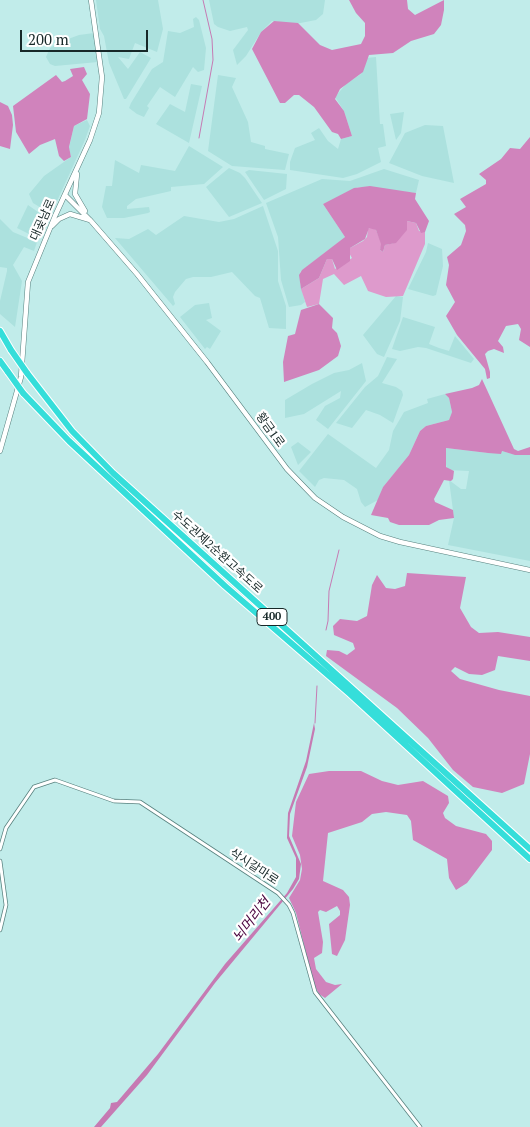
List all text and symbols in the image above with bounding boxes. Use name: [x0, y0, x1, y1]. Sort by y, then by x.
scale bar: [22, 20, 150, 52]
text: 200 m: [28, 29, 69, 49]
street label: 대곶남로: [27, 197, 59, 243]
street label: 황금1로: [253, 410, 287, 450]
street label: 수도권제2순환고속도로: [169, 508, 265, 596]
road number: 400: [257, 608, 287, 626]
street label: 삭시갈마로: [227, 846, 281, 888]
water label: 뇌머리천: [230, 895, 274, 945]

